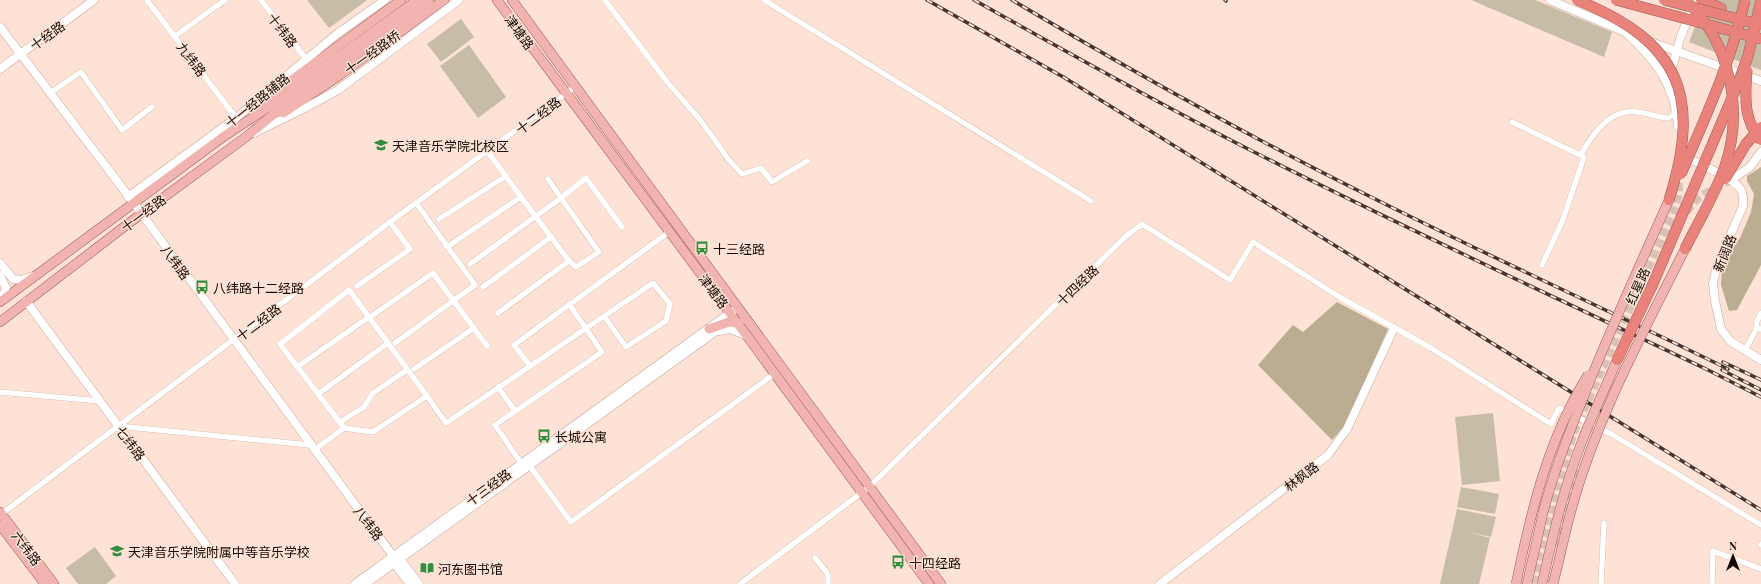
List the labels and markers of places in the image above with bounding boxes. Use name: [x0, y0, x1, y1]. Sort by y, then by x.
school or university icon: 天津音乐学院北校区: [373, 137, 389, 153]
place label: 天津音乐学院北校区: [392, 137, 509, 154]
bus stop icon: 十三经路: [694, 240, 710, 256]
place label: 十三经路: [713, 240, 765, 257]
bus stop icon: 八纬路十二经路: [194, 279, 210, 295]
place label: 八纬路十二经路: [213, 279, 304, 296]
bus stop icon: 长城公寓: [536, 428, 552, 444]
place label: 长城公寓: [555, 428, 607, 445]
school or university icon: 天津音乐学院附属中等音乐学校: [109, 543, 125, 559]
place label: 天津音乐学院附属中等音乐学校: [128, 543, 310, 560]
bus stop icon: 十四经路: [890, 554, 906, 570]
place label: 十四经路: [909, 554, 961, 571]
library icon: 河东图书馆: [419, 560, 435, 576]
place label: 河东图书馆: [438, 560, 503, 577]

